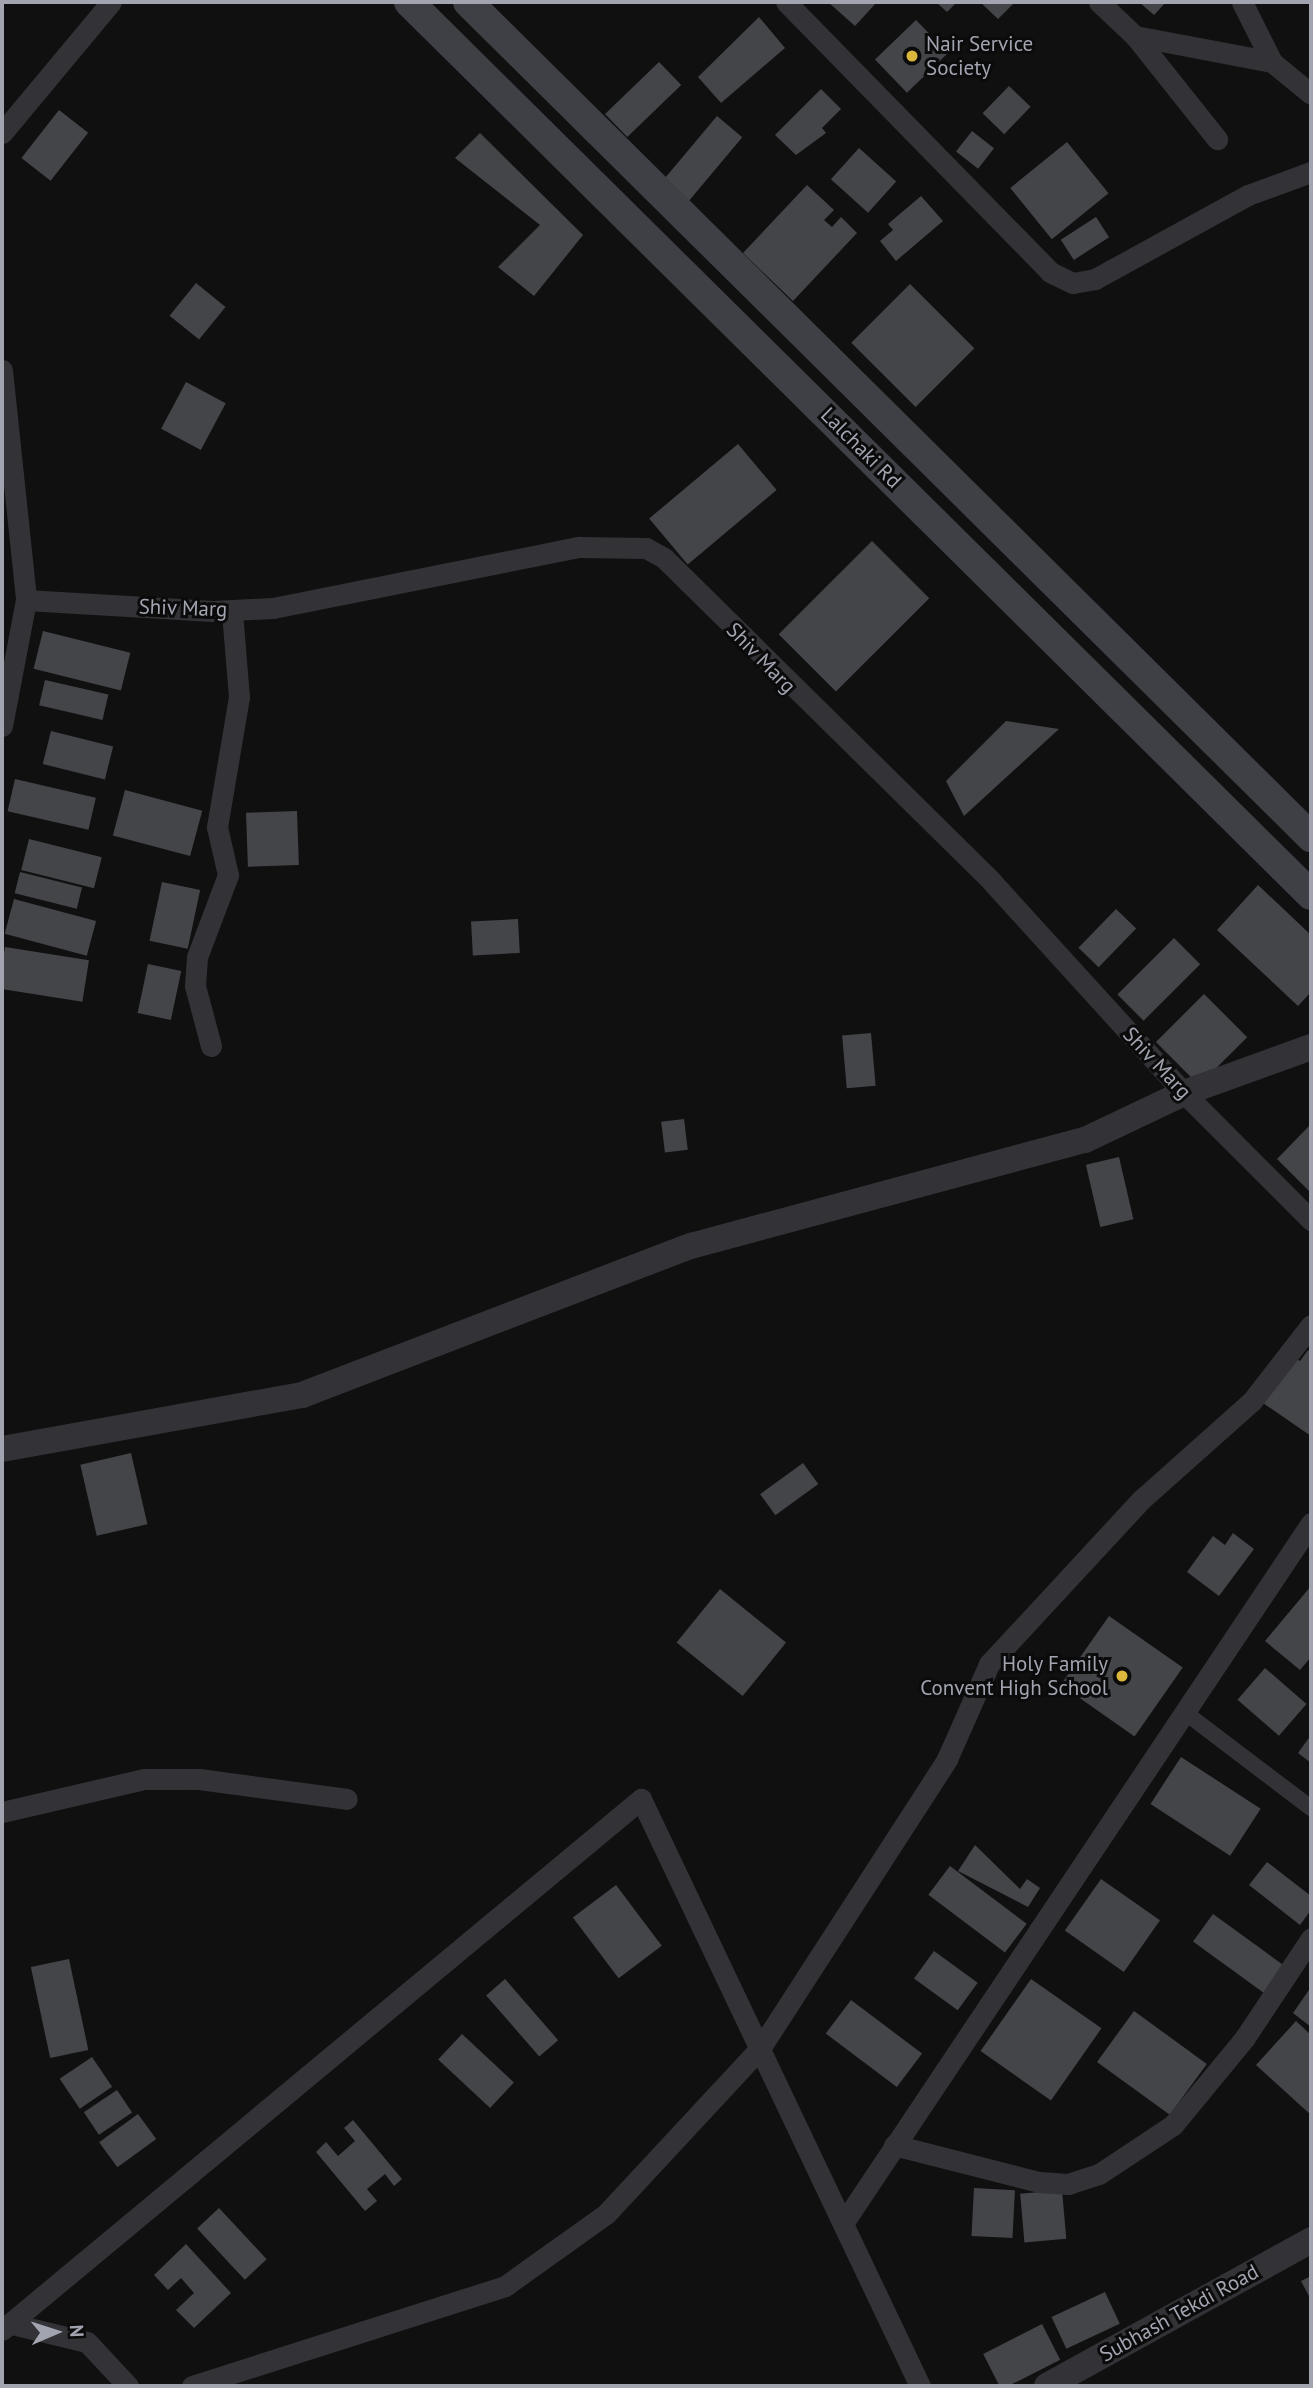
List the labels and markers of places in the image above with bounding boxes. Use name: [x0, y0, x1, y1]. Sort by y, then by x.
place label: Nair Service Society: [926, 31, 1033, 81]
marker: Nair Service Society: [904, 48, 920, 64]
place label: Holy Family Convent High School: [920, 1651, 1108, 1701]
marker: Holy Family Convent High School: [1114, 1668, 1130, 1684]

